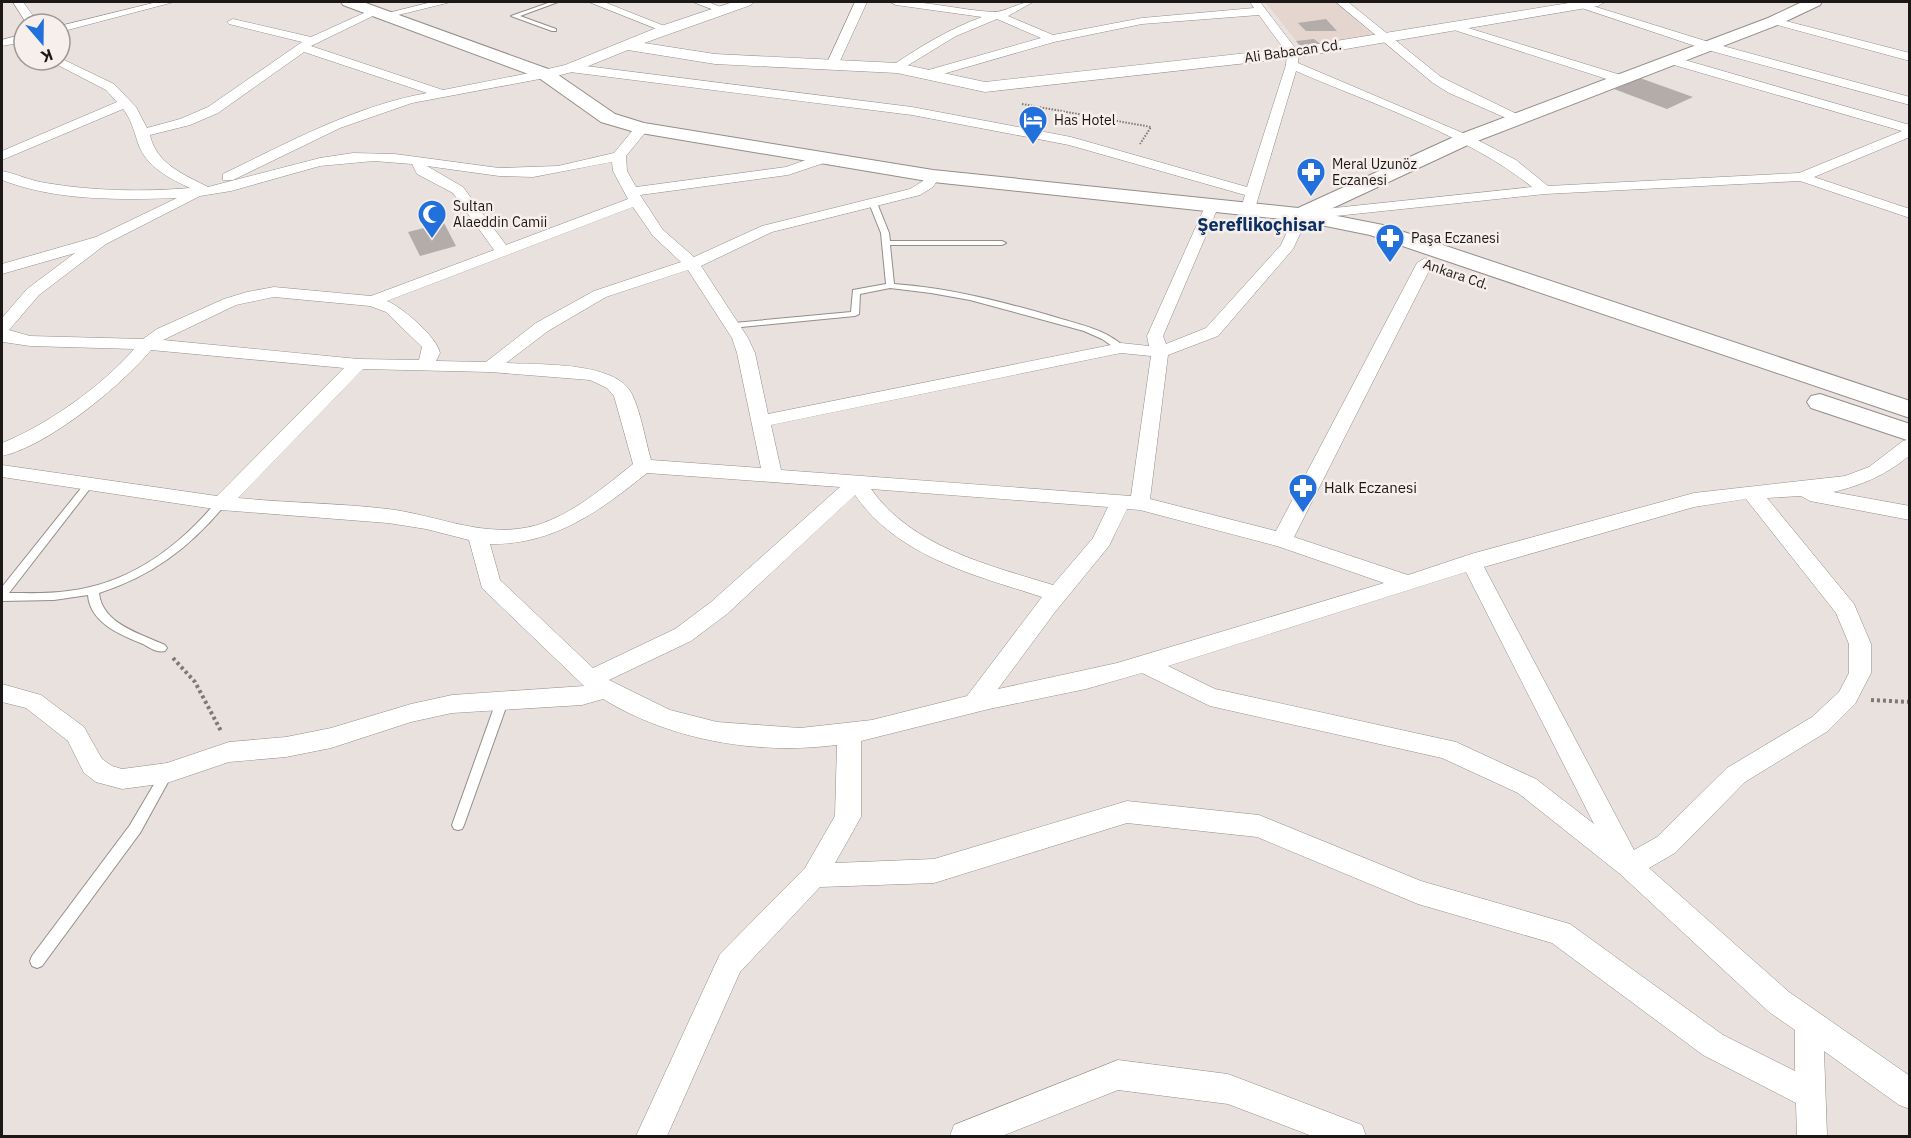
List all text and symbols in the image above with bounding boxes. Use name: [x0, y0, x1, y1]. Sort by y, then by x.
north arrow: [12, 12, 72, 72]
street label: Ali Babacan Cd.: [1243, 35, 1343, 67]
text: K: [38, 45, 56, 67]
hotel icon: Has Hotel: [1017, 104, 1049, 146]
place label: Has Hotel: [1054, 111, 1116, 129]
place label: Meral Uzunöz Eczanesi: [1332, 155, 1417, 189]
pharmacy icon: Meral Uzunöz Eczanesi: [1295, 156, 1327, 198]
place label: Sultan Alaeddin Camii: [453, 197, 547, 231]
mosque icon: Sultan Alaeddin Camii: [416, 198, 448, 240]
district label: Şereflikoçhisar: [1197, 213, 1325, 236]
pharmacy icon: Paşa Eczanesi: [1374, 222, 1406, 264]
place label: Paşa Eczanesi: [1411, 229, 1499, 247]
street label: Ankara Cd.: [1421, 254, 1491, 294]
pharmacy icon: Halk Eczanesi: [1287, 472, 1319, 514]
place label: Halk Eczanesi: [1324, 478, 1417, 497]

